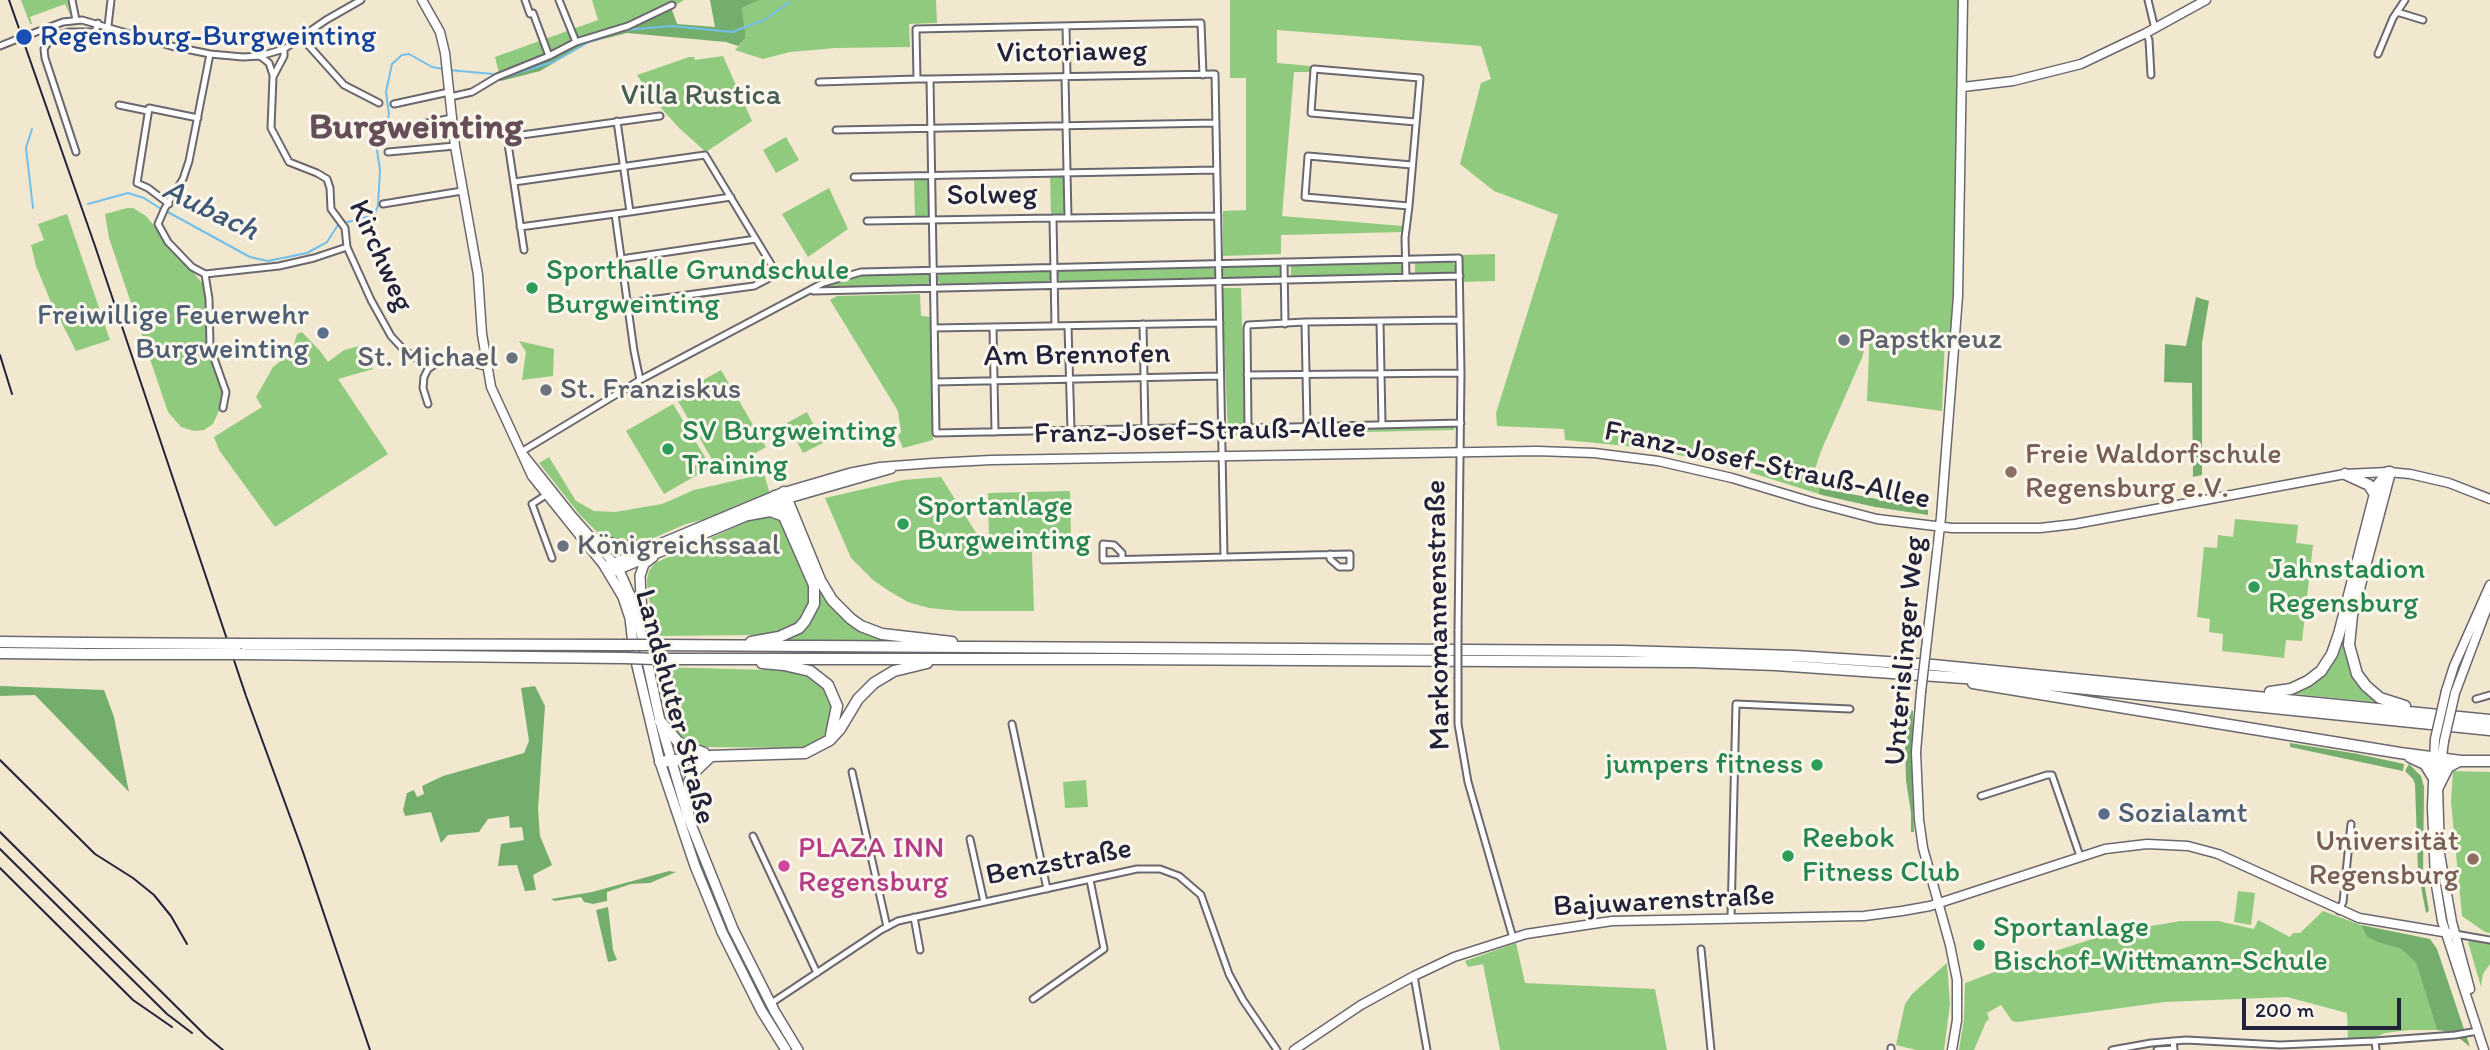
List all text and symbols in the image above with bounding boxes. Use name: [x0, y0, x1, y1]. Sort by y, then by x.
place label: Regensburg-Burgweinting: [40, 19, 376, 55]
marker: Regensburg-Burgweinting: [14, 27, 34, 47]
street label: Victoriaweg: [996, 34, 1148, 72]
park label: Villa Rustica: [621, 78, 781, 114]
district label: Burgweinting: [309, 107, 523, 151]
water label: Aubach: [156, 171, 264, 251]
street label: Solweg: [946, 177, 1038, 215]
street label: Kirchweg: [339, 195, 421, 317]
place label: Sporthalle Grundschule Burgweinting: [546, 253, 850, 324]
marker: Sporthalle Grundschule Burgweinting: [524, 280, 540, 296]
place label: Freiwillige Feuerwehr Burgweinting: [37, 298, 309, 368]
place label: Papstkreuz: [1858, 322, 2002, 358]
marker: Freiwillige Feuerwehr Burgweinting: [315, 325, 331, 341]
marker: Papstkreuz: [1836, 332, 1852, 348]
street label: Am Brennofen: [983, 336, 1171, 376]
place label: St. Michael: [357, 340, 498, 376]
marker: St. Michael: [504, 350, 520, 366]
place label: St. Franziskus: [560, 372, 741, 408]
marker: St. Franziskus: [538, 382, 554, 398]
street label: Franz-Josef-Strauß-Allee: [1034, 411, 1366, 453]
place label: SV Burgweinting Training: [682, 414, 897, 484]
street label: Franz-Josef-Strauß-Allee: [1601, 414, 1933, 518]
place label: Freie Waldorfschule Regensburg e.V.: [2025, 437, 2282, 508]
marker: SV Burgweinting Training: [660, 441, 676, 457]
marker: Freie Waldorfschule Regensburg e.V.: [2003, 464, 2019, 480]
street label: Markomannenstraße: [1419, 479, 1459, 751]
place label: Sportanlage Burgweinting: [917, 489, 1091, 560]
marker: Sportanlage Burgweinting: [895, 516, 911, 532]
place label: Königreichssaal: [577, 528, 780, 564]
street label: Unterislinger Weg: [1878, 535, 1934, 767]
marker: Königreichssaal: [555, 538, 571, 554]
place label: Jahnstadion Regensburg: [2268, 552, 2425, 622]
marker: Jahnstadion Regensburg: [2246, 579, 2262, 595]
street label: Landshuter Straße: [625, 586, 723, 828]
place label: jumpers fitness: [1605, 747, 1803, 783]
marker: jumpers fitness: [1809, 757, 1825, 773]
place label: Sozialamt: [2118, 796, 2248, 832]
marker: Sozialamt: [2096, 806, 2112, 822]
place label: Reebok Fitness Club: [1802, 821, 1960, 892]
place label: Universität Regensburg: [2309, 824, 2459, 894]
place label: PLAZA INN Regensburg: [798, 831, 948, 902]
street label: Benzstraße: [983, 831, 1135, 895]
marker: Reebok Fitness Club: [1780, 848, 1796, 864]
marker: Universität Regensburg: [2465, 851, 2481, 867]
marker: PLAZA INN Regensburg: [776, 858, 792, 874]
street label: Bajuwarenstraße: [1552, 878, 1776, 926]
place label: Sportanlage Bischof-Wittmann-Schule: [1993, 910, 2328, 981]
marker: Sportanlage Bischof-Wittmann-Schule: [1971, 937, 1987, 953]
scale bar: [2245, 984, 2404, 1028]
text: 200 m: [2255, 997, 2314, 1022]

